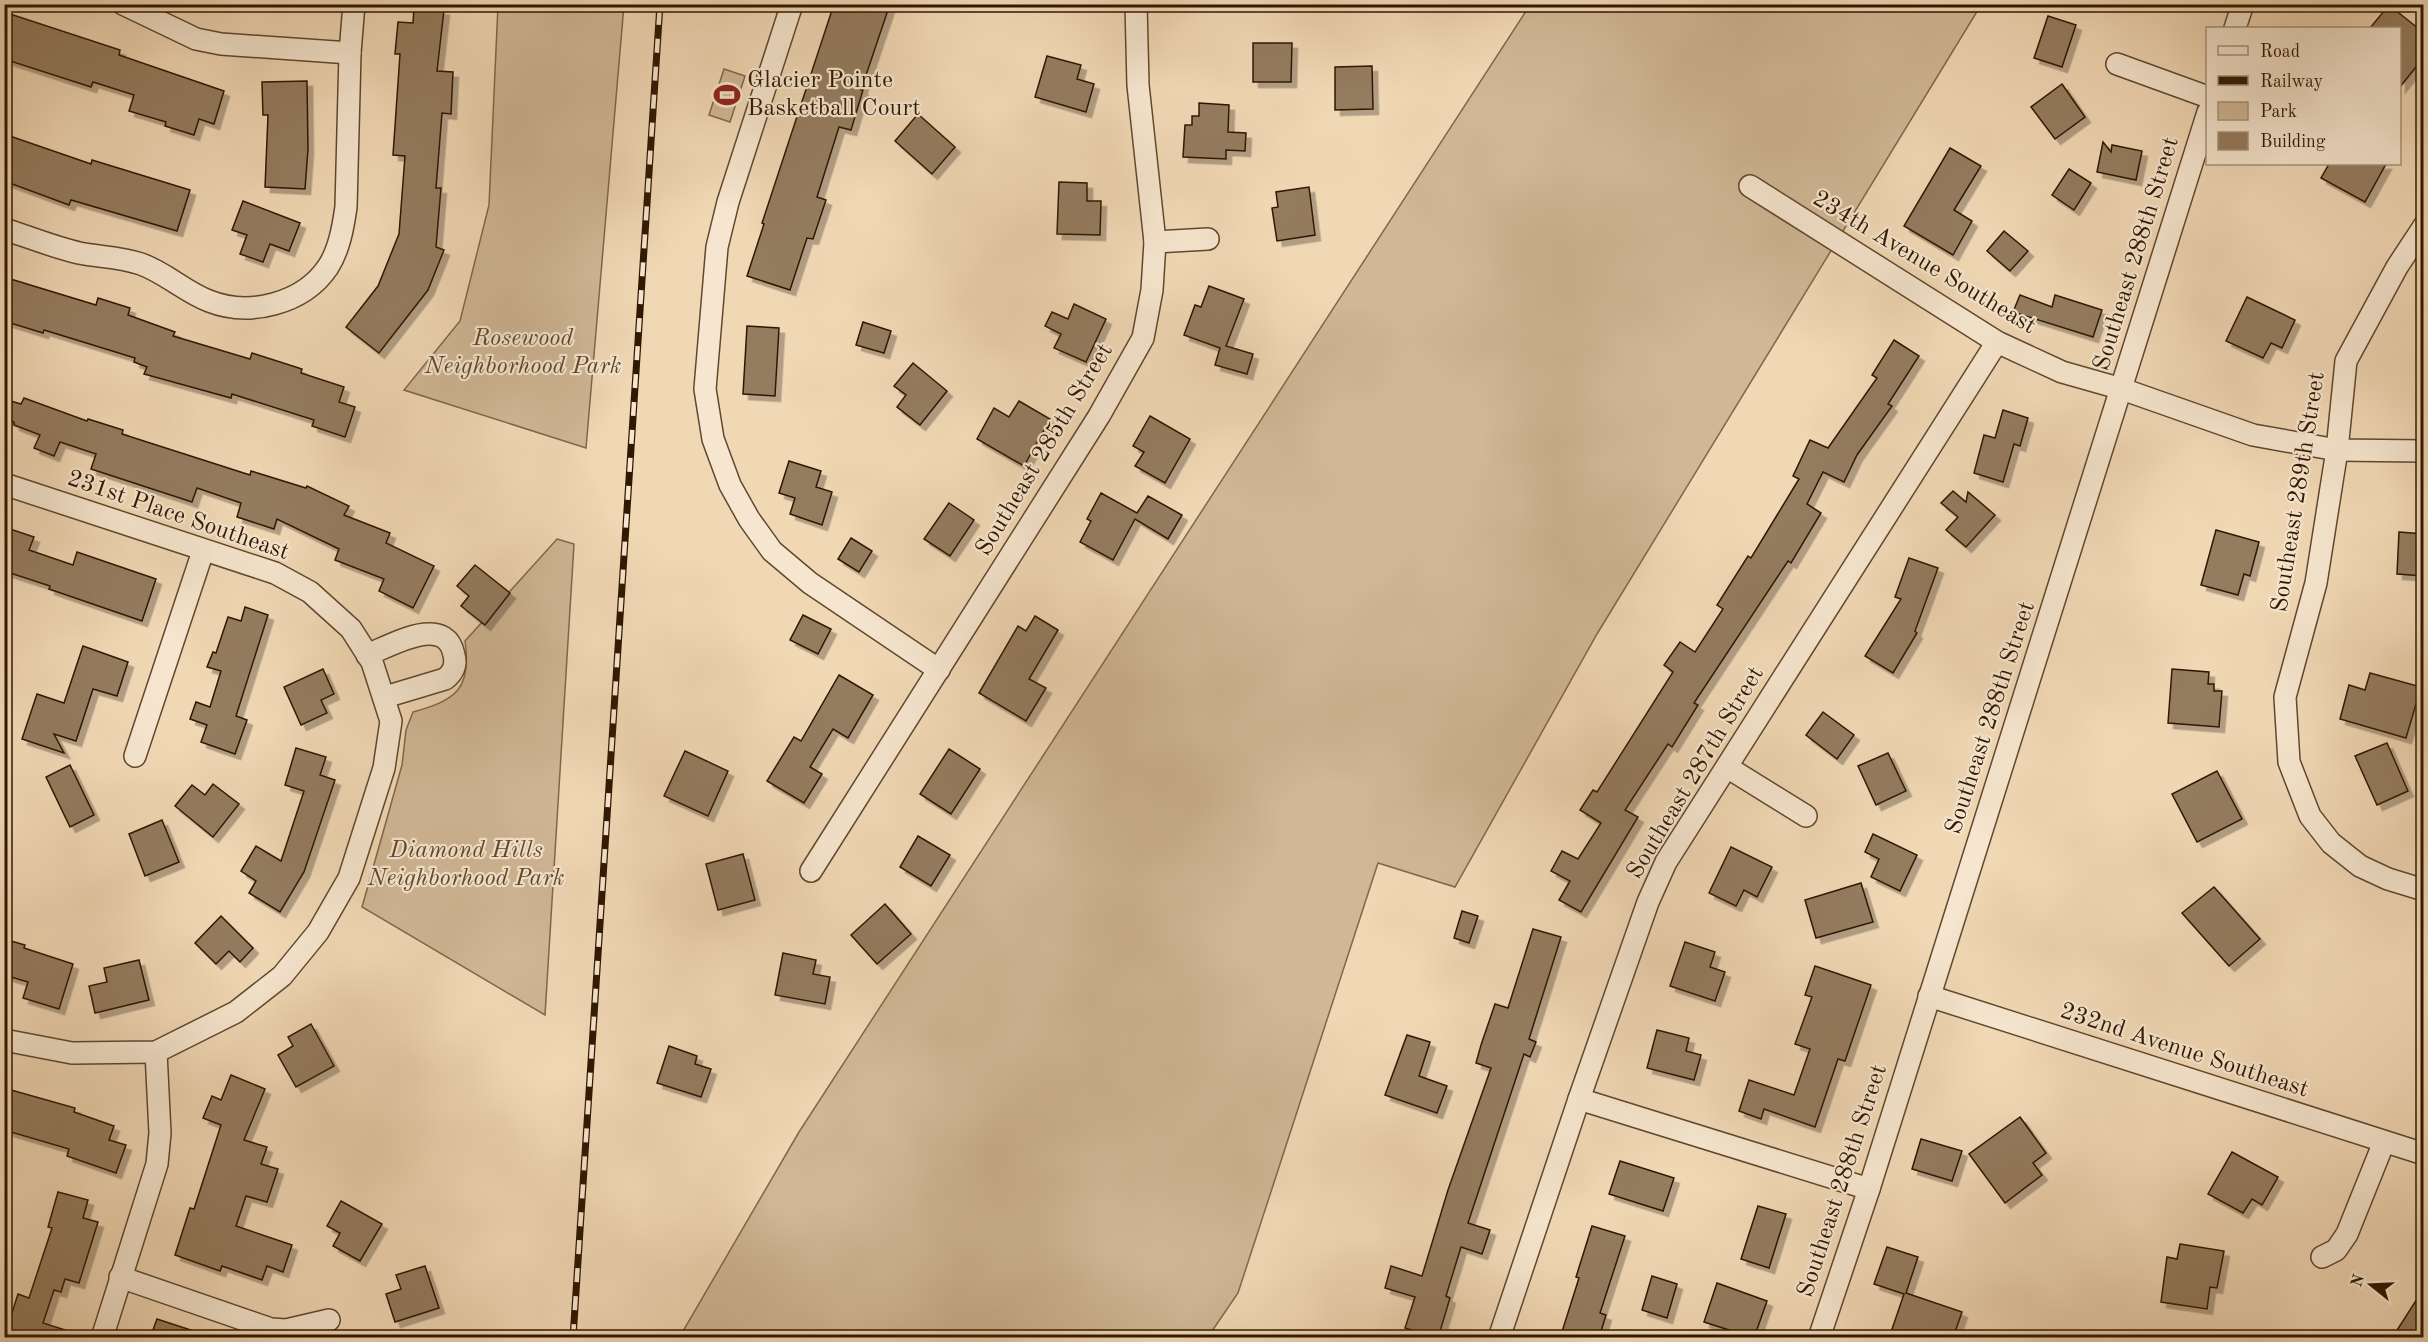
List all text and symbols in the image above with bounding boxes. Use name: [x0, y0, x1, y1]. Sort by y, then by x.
legend: [2206, 27, 2401, 165]
text: Road: [2260, 43, 2300, 61]
place label: Glacier Pointe Basketball Court: [747, 69, 921, 121]
text: Railway: [2260, 73, 2323, 91]
sports icon: Glacier Pointe Basketball Court: [712, 80, 742, 110]
text: Park: [2260, 103, 2297, 121]
text: Building: [2260, 133, 2326, 151]
street label: Southeast 288th Street: [2090, 134, 2184, 374]
street label: 234th Avenue Southeast: [1808, 187, 2040, 339]
park label: Rosewood Neighborhood Park: [423, 327, 622, 379]
street label: Southeast 285th Street: [972, 340, 1118, 560]
street label: Southeast 289th Street: [2268, 370, 2330, 614]
street label: 231st Place Southeast: [64, 467, 292, 565]
street label: Southeast 288th Street: [1942, 599, 2040, 837]
street label: Southeast 287th Street: [1623, 663, 1769, 883]
park label: Diamond Hills Neighborhood Park: [366, 839, 565, 891]
street label: 232nd Avenue Southeast: [2057, 999, 2311, 1103]
street label: Southeast 288th Street: [1794, 1062, 1892, 1300]
north arrow: [2341, 1255, 2401, 1315]
text: N: [2349, 1272, 2368, 1289]

